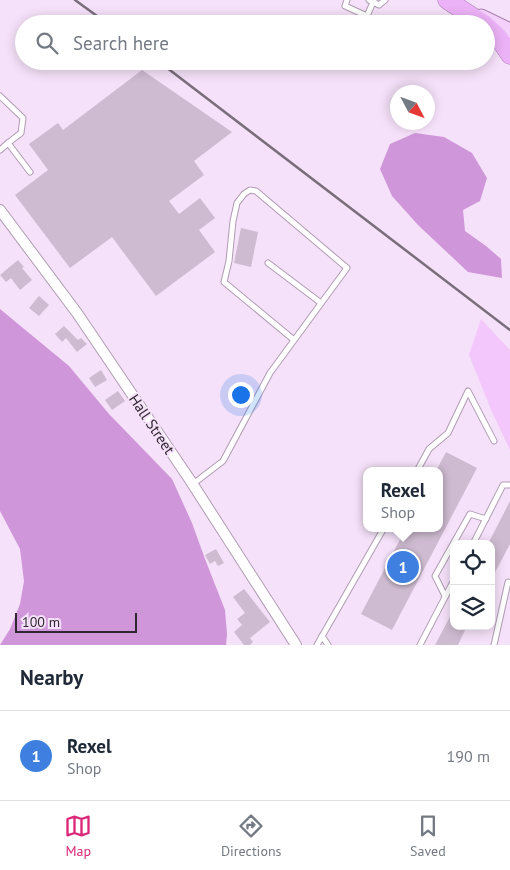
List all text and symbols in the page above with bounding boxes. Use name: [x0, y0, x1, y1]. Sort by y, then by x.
search box: [15, 15, 495, 70]
icon: search: [33, 29, 61, 57]
text: Search here: [73, 31, 169, 55]
north arrow: [390, 85, 435, 130]
your location: [228, 382, 254, 408]
street label: Hall Street: [125, 390, 179, 458]
popup: [363, 467, 443, 532]
text: Rexel: [381, 478, 425, 502]
text: Shop: [381, 502, 415, 522]
map controls: [450, 540, 495, 630]
button: locate: [450, 540, 495, 585]
pin: 1: [387, 548, 419, 586]
button: layers: [450, 585, 495, 630]
scale bar: [15, 610, 138, 633]
text: 100 m: [22, 613, 60, 631]
text: Nearby: [20, 664, 83, 691]
text: Rexel: [67, 734, 112, 758]
text: 1: [31, 746, 41, 766]
text: 190 m: [447, 746, 490, 766]
text: Shop: [67, 758, 101, 778]
tab: Map: [64, 812, 92, 860]
tab: Directions: [221, 812, 281, 860]
tab: Saved: [410, 812, 446, 860]

